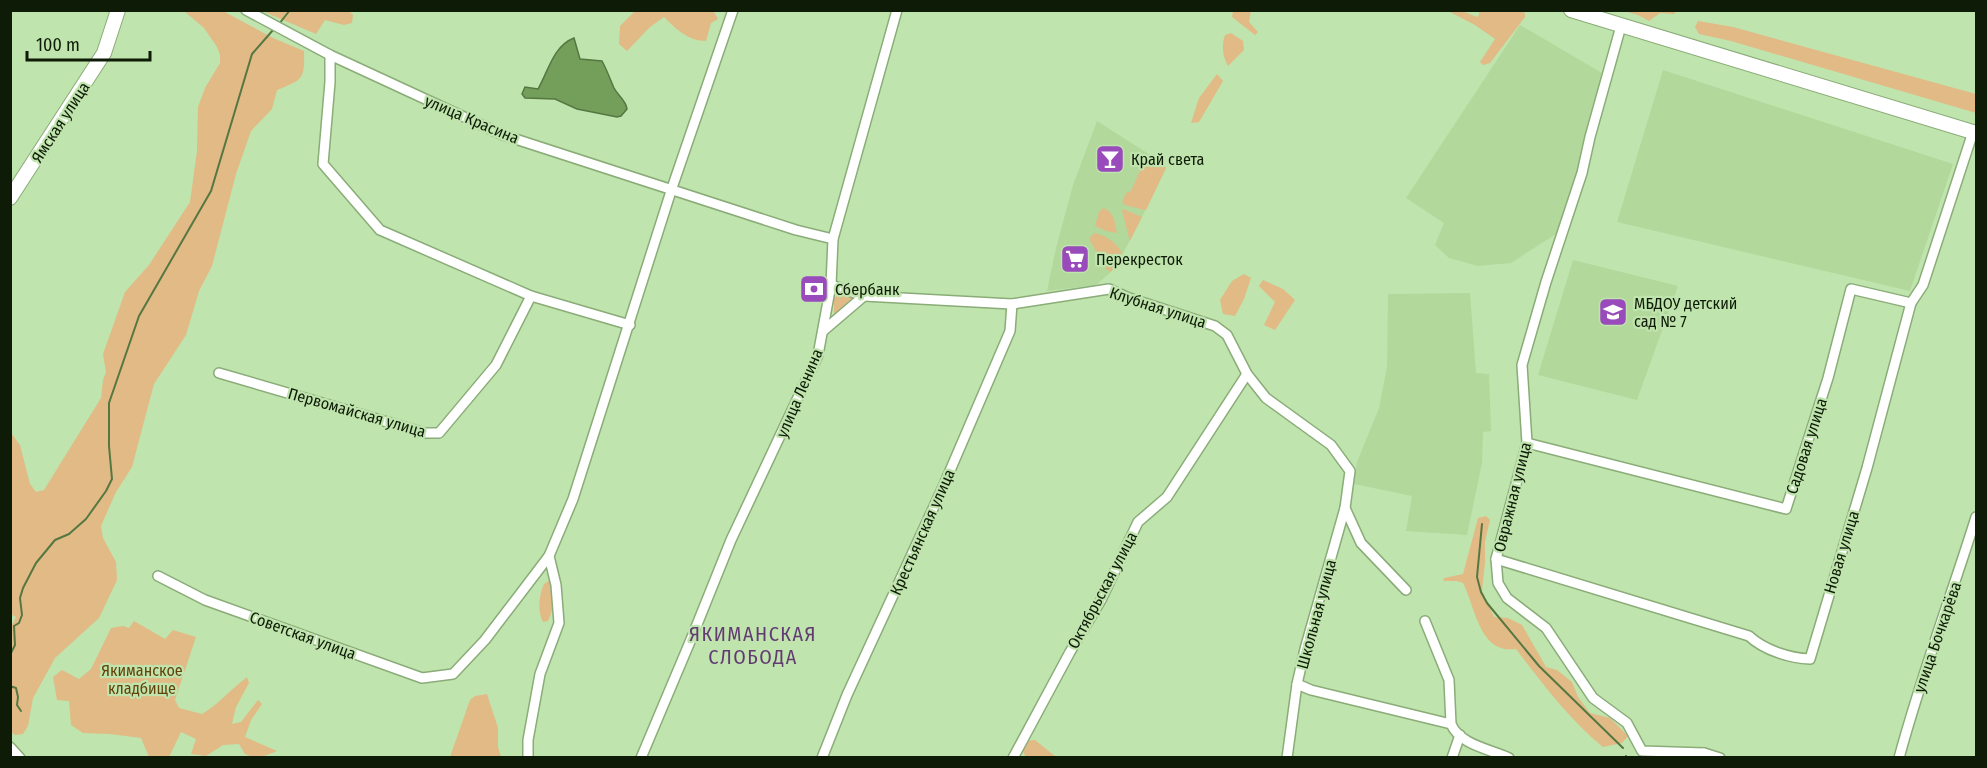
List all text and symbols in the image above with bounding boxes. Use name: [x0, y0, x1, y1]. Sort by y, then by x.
scale bar: [27, 24, 150, 62]
text: 100 m: [36, 34, 80, 56]
street label: Ямская улица: [27, 78, 94, 166]
street label: улица Красина: [422, 91, 522, 148]
bar icon: Край света: [1094, 143, 1126, 175]
place label: Край света: [1131, 150, 1204, 169]
supermarket icon: Перекресток: [1059, 243, 1091, 275]
place label: Перекресток: [1096, 250, 1183, 269]
bank icon: Сбербанк: [798, 273, 830, 305]
place label: Сбербанк: [835, 280, 900, 299]
street label: Клубная улица: [1107, 283, 1209, 332]
place label: МБДОУ детский сад № 7: [1634, 294, 1737, 331]
school or university icon: МБДОУ детский сад № 7: [1597, 296, 1629, 328]
street label: улица Ленина: [772, 346, 827, 440]
street label: Первомайская улица: [286, 384, 428, 441]
street label: Садовая улица: [1782, 396, 1831, 497]
street label: Овражная улица: [1490, 440, 1535, 554]
street label: Крестьянская улица: [886, 466, 959, 598]
street label: Новая улица: [1820, 508, 1863, 596]
street label: Октябрьская улица: [1064, 528, 1141, 652]
street label: Школьная улица: [1293, 557, 1340, 671]
street label: улица Бочкарёва: [1910, 579, 1965, 695]
street label: Советская улица: [247, 607, 359, 664]
district label: ЯКИМАНСКАЯ СЛОБОДА: [689, 622, 817, 669]
park label: Якиманское кладбище: [101, 661, 183, 698]

